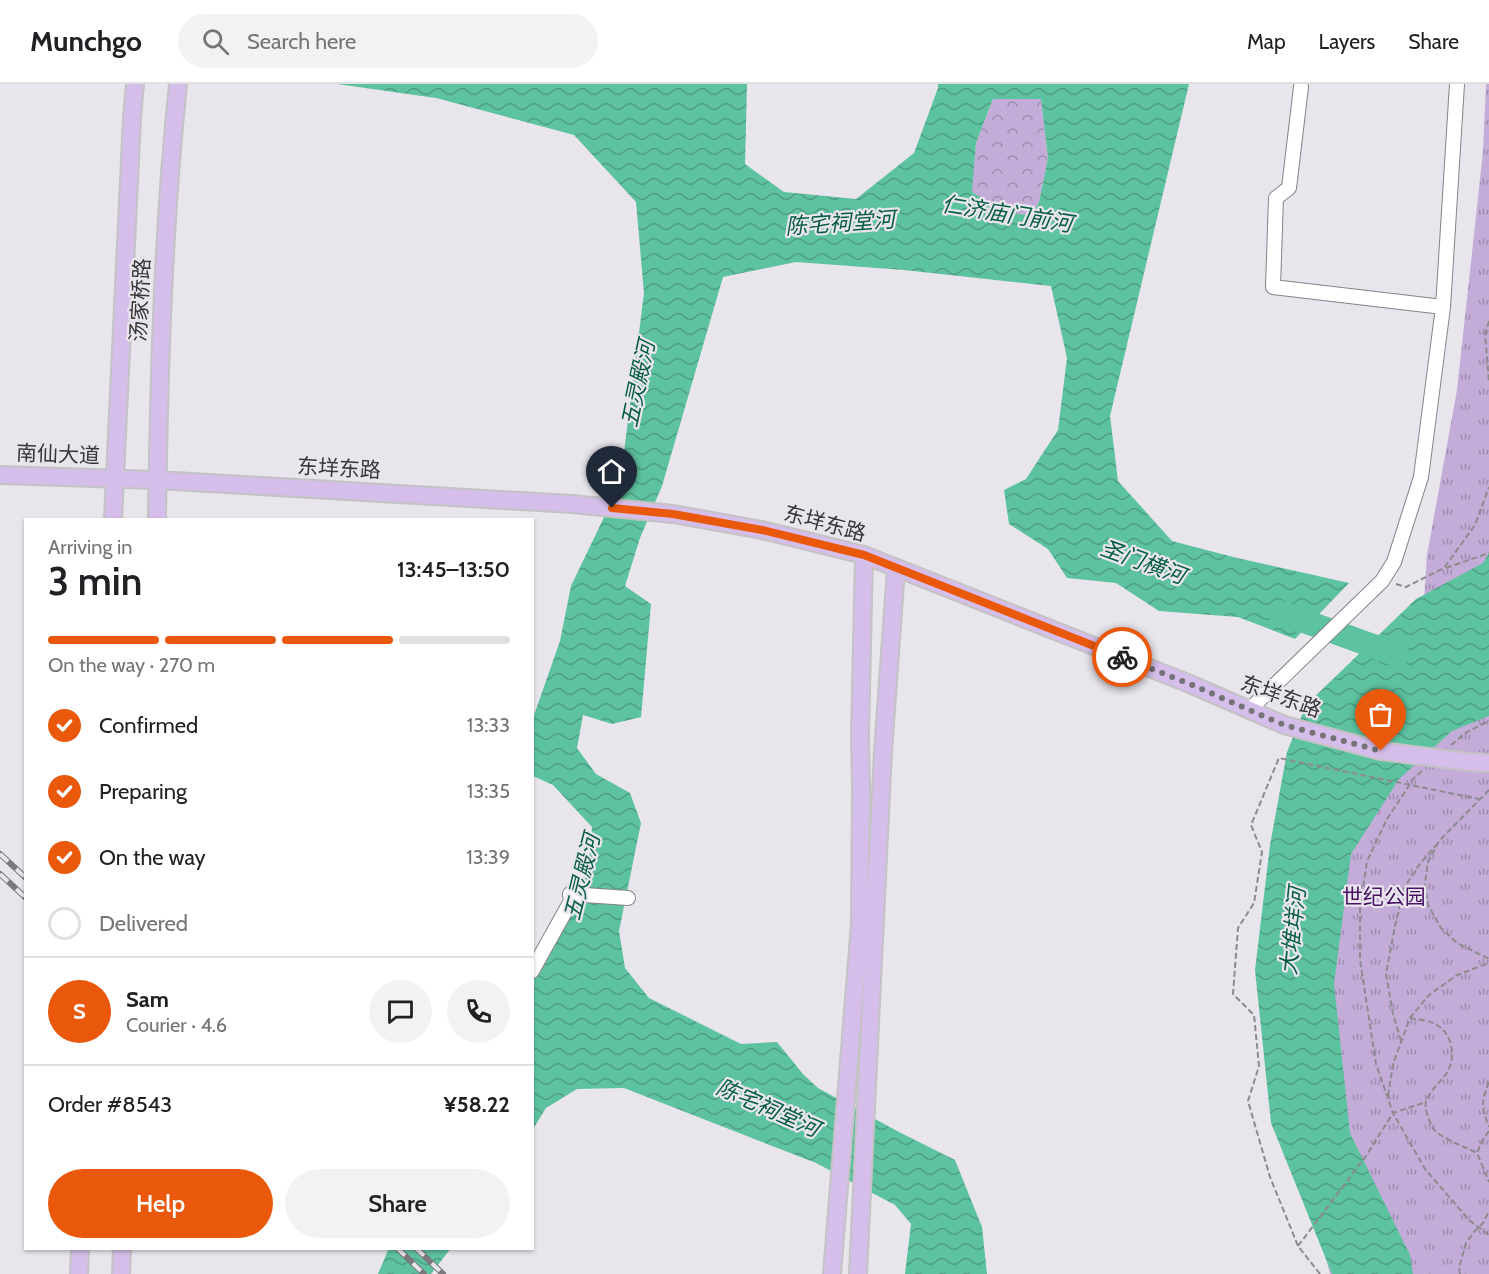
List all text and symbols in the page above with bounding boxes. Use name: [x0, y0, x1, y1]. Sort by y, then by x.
search box: [178, 14, 598, 68]
text: Munchgo: [30, 24, 142, 58]
icon: search: [199, 25, 232, 58]
text: Search here: [247, 28, 356, 55]
text: Map: [1247, 29, 1286, 54]
text: Layers: [1319, 29, 1375, 54]
text: Share: [1408, 29, 1459, 54]
water label: 仁济庙门前河: [940, 190, 1078, 238]
water label: 陈宅祠堂河: [784, 205, 900, 240]
street label: 汤家桥路: [125, 257, 155, 343]
water label: 五灵殿河: [616, 334, 661, 430]
street label: 南仙大道: [16, 440, 100, 468]
pin: [586, 446, 637, 508]
street label: 东垟东路: [296, 453, 382, 483]
icon: home: [595, 455, 628, 488]
street label: 东垟东路: [781, 500, 869, 546]
water label: 圣门横河: [1097, 534, 1193, 591]
text: Arriving in: [48, 535, 132, 559]
text: 13:45–13:50: [397, 556, 510, 583]
text: 3 min: [48, 557, 142, 605]
courier: [1092, 627, 1152, 687]
icon: bike: [1106, 641, 1139, 674]
text: On the way · 270 m: [48, 653, 215, 677]
street label: 东垟东路: [1237, 670, 1325, 722]
pin: [1355, 689, 1406, 751]
icon: bag: [1364, 698, 1397, 731]
icon: check: [48, 709, 81, 742]
text: Confirmed: [99, 712, 198, 739]
text: 13:33: [467, 713, 510, 737]
icon: check: [48, 775, 81, 808]
text: Preparing: [99, 778, 187, 805]
text: 13:35: [467, 779, 510, 803]
water label: 五灵殿河: [558, 827, 607, 923]
icon: check: [48, 841, 81, 874]
text: On the way: [99, 844, 206, 871]
text: 13:39: [466, 845, 510, 869]
water label: 大堆垟河: [1275, 882, 1311, 976]
park label: 世纪公园: [1342, 884, 1426, 909]
text: Delivered: [99, 910, 188, 937]
button: chat: [369, 980, 432, 1043]
button: phone: [447, 980, 510, 1043]
text: Sam: [126, 986, 169, 1013]
text: S: [73, 998, 86, 1025]
text: Courier · 4.6: [126, 1013, 227, 1037]
water label: 陈宅祠堂河: [712, 1073, 827, 1144]
text: Order #8543: [48, 1091, 172, 1118]
text: ¥58.22: [443, 1091, 510, 1118]
button: Help: [48, 1169, 273, 1238]
button: Share: [285, 1169, 510, 1238]

